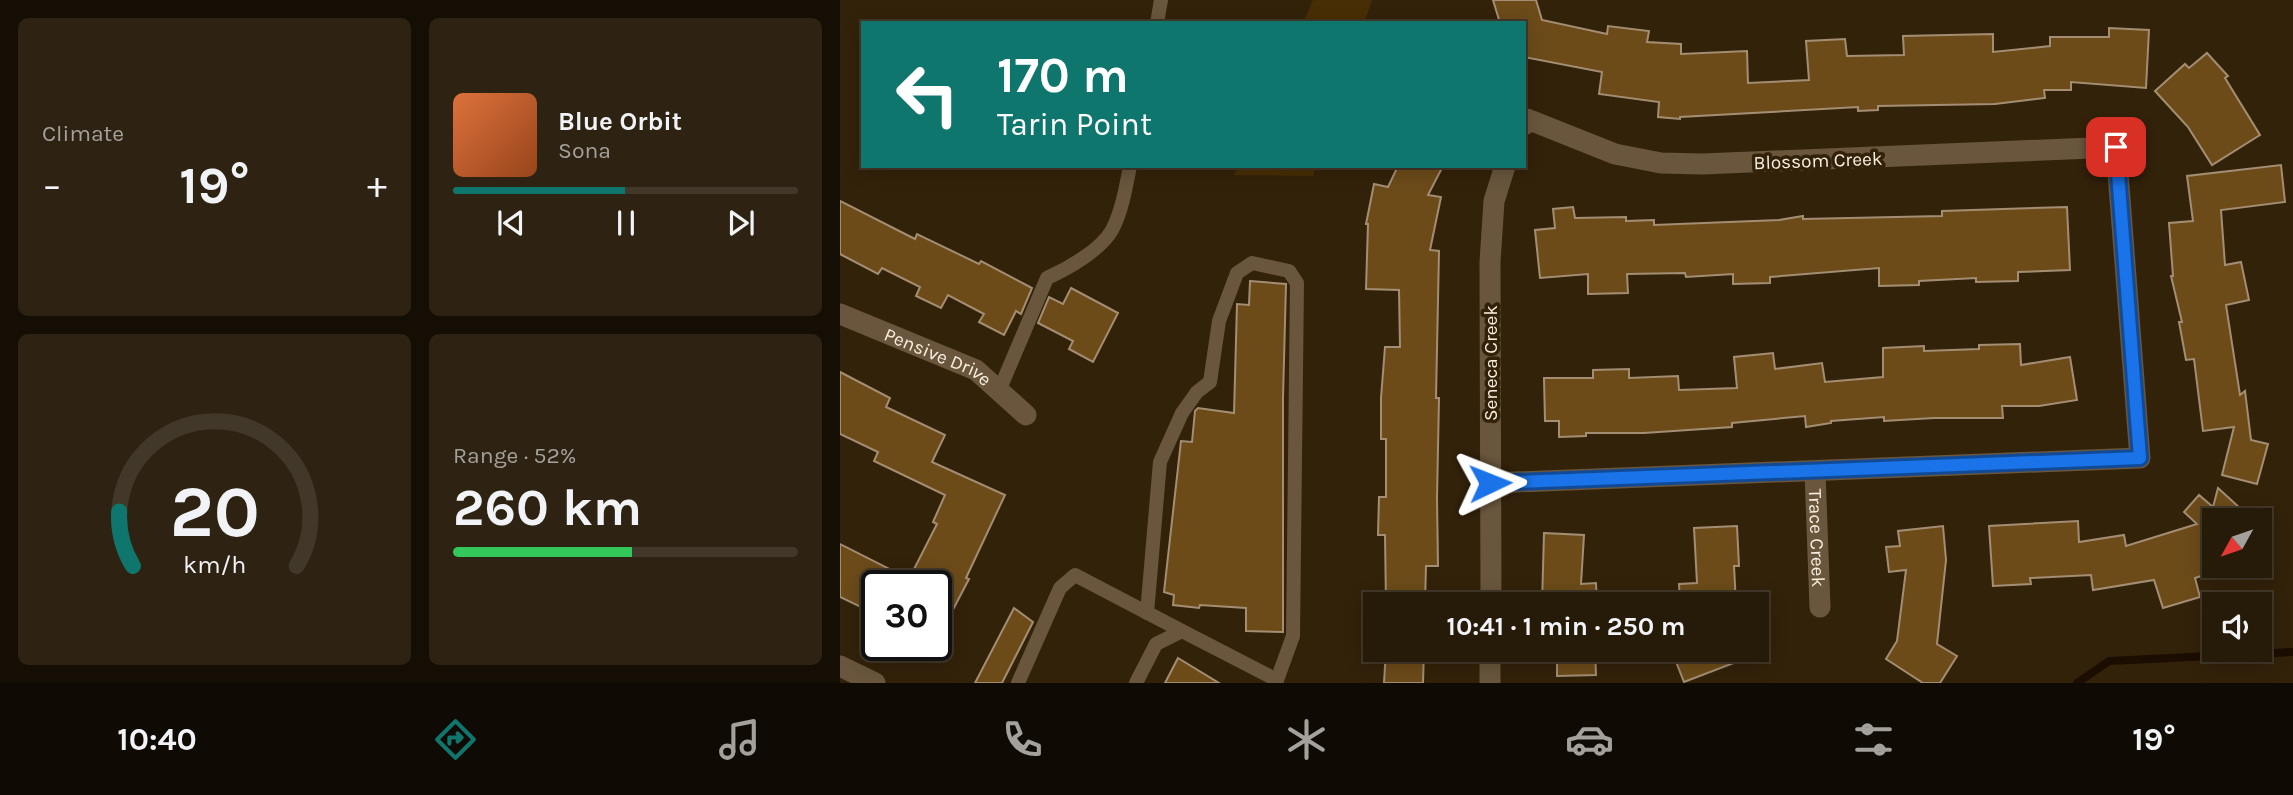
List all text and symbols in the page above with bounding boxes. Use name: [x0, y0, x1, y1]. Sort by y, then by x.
text: 170 m: [997, 47, 1129, 104]
icon: left: [882, 49, 973, 140]
text: Blue Orbit: [558, 106, 682, 137]
text: Tarin Point: [997, 106, 1152, 143]
pin: [2086, 117, 2146, 177]
text: Climate: [42, 120, 124, 147]
icon: arrive: [2097, 128, 2135, 166]
text: Sona: [558, 137, 611, 164]
street label: Blossom Creek: [1753, 148, 1883, 174]
text: 19°: [179, 155, 250, 216]
text: −: [42, 163, 62, 208]
text: +: [367, 163, 387, 208]
icon: previous: [492, 204, 530, 242]
icon: pause: [607, 204, 645, 242]
icon: next: [722, 204, 760, 242]
street label: Seneca Creek: [1480, 305, 1502, 421]
street label: Pensive Drive: [881, 323, 996, 391]
text: Range · 52%: [453, 442, 576, 469]
position arrow: [1453, 446, 1527, 520]
text: 20: [169, 469, 260, 554]
text: 260 km: [453, 477, 642, 538]
street label: Trace Creek: [1804, 488, 1829, 588]
north arrow: [2202, 508, 2272, 578]
map controls: [2202, 508, 2272, 662]
text: km/h: [183, 549, 246, 578]
speed limit sign: 30: [861, 570, 952, 661]
button: sound: [2202, 592, 2272, 662]
text: 10:41 · 1 min · 250 m: [1447, 611, 1685, 642]
icon: directions: [431, 715, 480, 764]
icon: music: [715, 715, 764, 764]
icon: phone: [998, 715, 1047, 764]
icon: climate: [1282, 715, 1331, 764]
icon: car: [1565, 715, 1614, 764]
icon: filters: [1849, 715, 1898, 764]
text: 10:40: [117, 721, 197, 758]
text: 19°: [2132, 721, 2176, 758]

